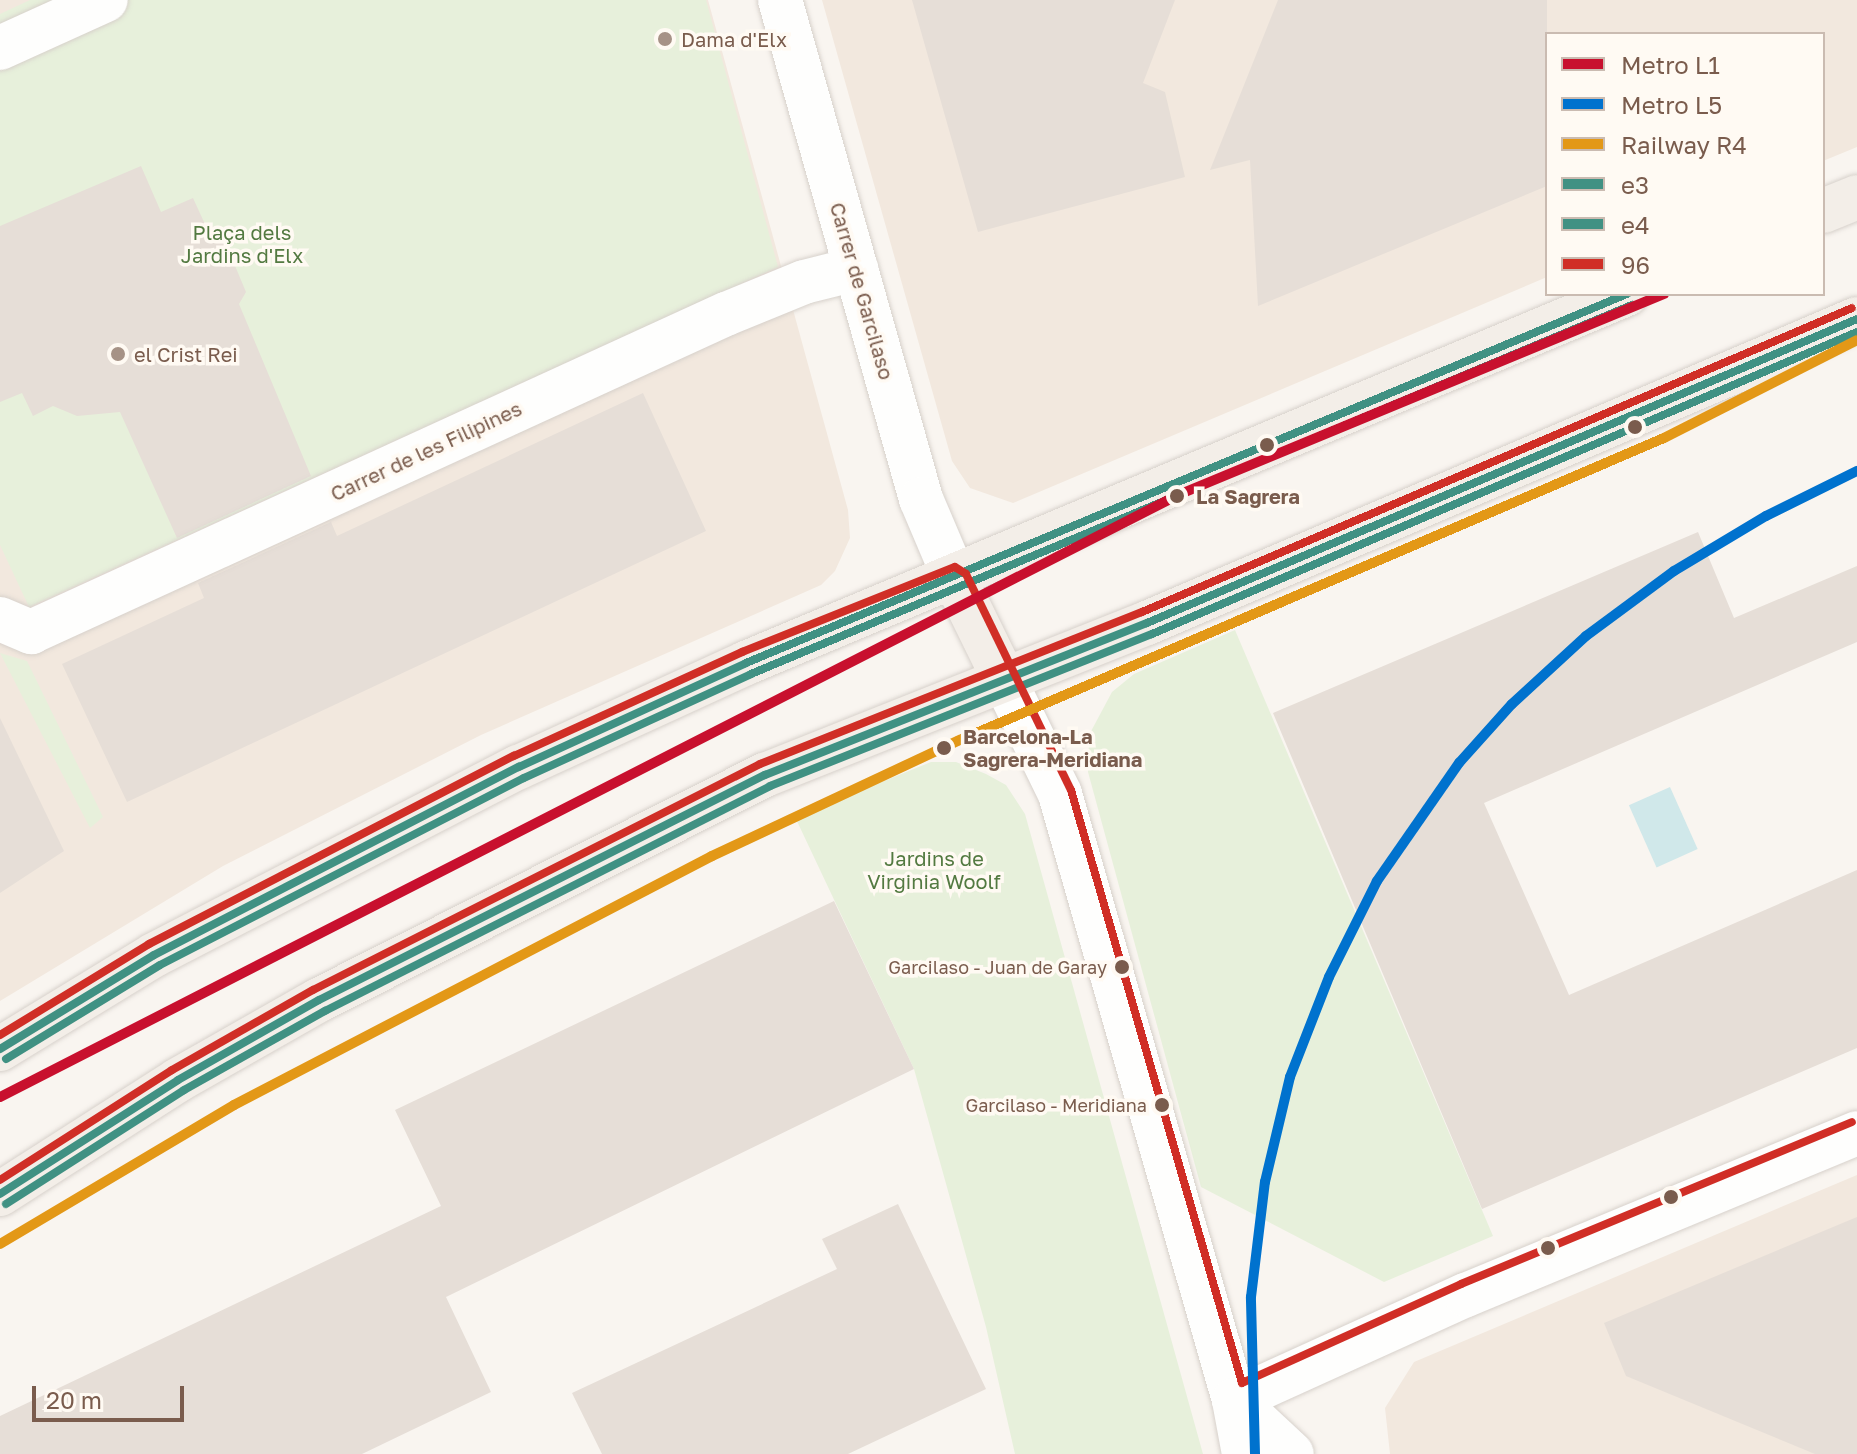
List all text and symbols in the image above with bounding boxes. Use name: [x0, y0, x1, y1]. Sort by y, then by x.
place label: Dama d'Elx: [681, 27, 787, 51]
marker: Dama d'Elx: [656, 30, 674, 48]
legend: [1545, 32, 1825, 296]
text: Metro L1: [1621, 50, 1720, 79]
text: Metro L5: [1621, 90, 1722, 119]
text: Railway R4: [1621, 130, 1747, 159]
text: e3: [1621, 170, 1649, 199]
street label: Carrer de Garcilaso: [825, 200, 899, 382]
text: e4: [1621, 210, 1650, 239]
park label: Plaça dels Jardins d'Elx: [181, 220, 303, 267]
text: 96: [1621, 250, 1650, 279]
place label: el Crist Rei: [134, 342, 238, 366]
marker: el Crist Rei: [109, 345, 127, 363]
street label: Carrer de les Filipines: [327, 396, 525, 506]
unlabelled marker: [1627, 419, 1643, 435]
unlabelled marker: [1259, 437, 1275, 453]
marker: La Sagrera: [1165, 484, 1189, 508]
place label: La Sagrera: [1196, 484, 1300, 508]
place label: Barcelona-La Sagrera-Meridiana: [963, 724, 1142, 771]
marker: Barcelona-La Sagrera-Meridiana: [932, 736, 956, 760]
park label: Jardins de Virginia Woolf: [867, 847, 1001, 894]
place label: Garcilaso - Juan de Garay: [888, 956, 1107, 978]
marker: Garcilaso - Juan de Garay: [1114, 959, 1130, 975]
place label: Garcilaso - Meridiana: [965, 1094, 1147, 1116]
marker: Garcilaso - Meridiana: [1154, 1097, 1170, 1113]
unlabelled marker: [1663, 1189, 1679, 1205]
unlabelled marker: [1540, 1240, 1556, 1256]
scale bar: [36, 1370, 188, 1420]
text: 20 m: [46, 1385, 102, 1414]

